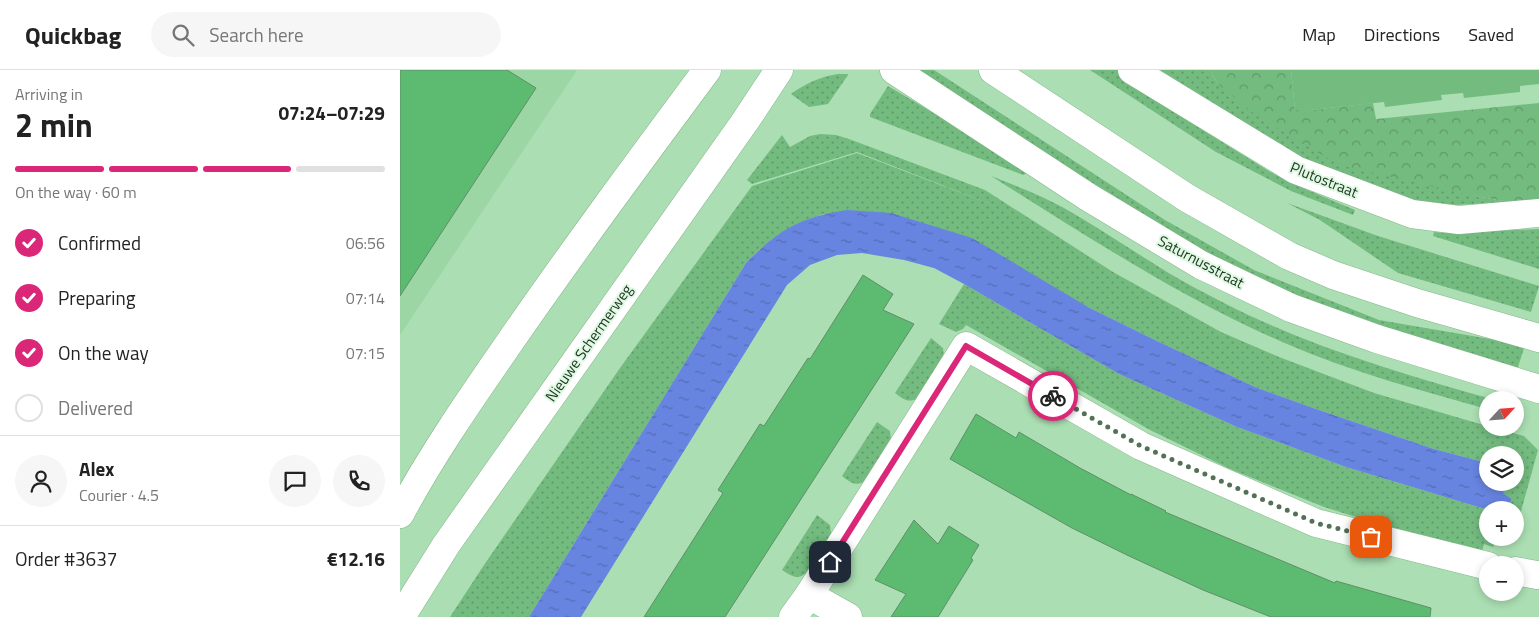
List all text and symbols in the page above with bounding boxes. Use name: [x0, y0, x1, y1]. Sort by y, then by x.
search box: [151, 12, 501, 57]
text: Quickbag: [25, 17, 121, 53]
text: Search here: [209, 20, 304, 49]
icon: search: [169, 21, 197, 49]
text: Map: [1302, 21, 1336, 48]
text: Directions: [1364, 21, 1440, 48]
text: Saved: [1468, 21, 1514, 48]
text: Arriving in: [15, 82, 83, 106]
text: 07:24–07:29: [278, 98, 385, 127]
text: 2 min: [15, 101, 93, 149]
street label: Plutostraat: [1287, 156, 1362, 204]
text: On the way · 60 m: [15, 180, 137, 204]
text: Confirmed: [58, 228, 141, 257]
icon: check: [15, 229, 43, 257]
street label: Saturnusstraat: [1154, 229, 1249, 294]
text: 06:56: [346, 231, 385, 255]
street label: Nieuwe Schermerweg: [539, 279, 638, 406]
text: Preparing: [58, 283, 135, 312]
icon: check: [15, 284, 43, 312]
text: 07:14: [346, 286, 385, 310]
text: On the way: [58, 338, 149, 367]
icon: check: [15, 339, 43, 367]
text: 07:15: [346, 341, 385, 365]
courier: [1028, 371, 1078, 421]
icon: bike: [1039, 382, 1067, 410]
north arrow: [1479, 391, 1524, 436]
map controls: [1479, 391, 1524, 601]
text: Delivered: [58, 393, 133, 422]
button: layers: [1479, 446, 1524, 491]
text: Alex: [79, 454, 114, 483]
button: person: [15, 455, 67, 507]
button: chat: [269, 455, 321, 507]
button: phone: [333, 455, 385, 507]
text: Courier · 4.5: [79, 483, 159, 507]
button: +: [1479, 501, 1524, 546]
pin: [1350, 516, 1392, 558]
icon: bag: [1357, 523, 1385, 551]
pin: [809, 541, 851, 583]
text: Order #3637: [15, 544, 117, 573]
text: €12.16: [327, 544, 385, 573]
icon: home: [816, 548, 844, 576]
button: −: [1479, 556, 1524, 601]

